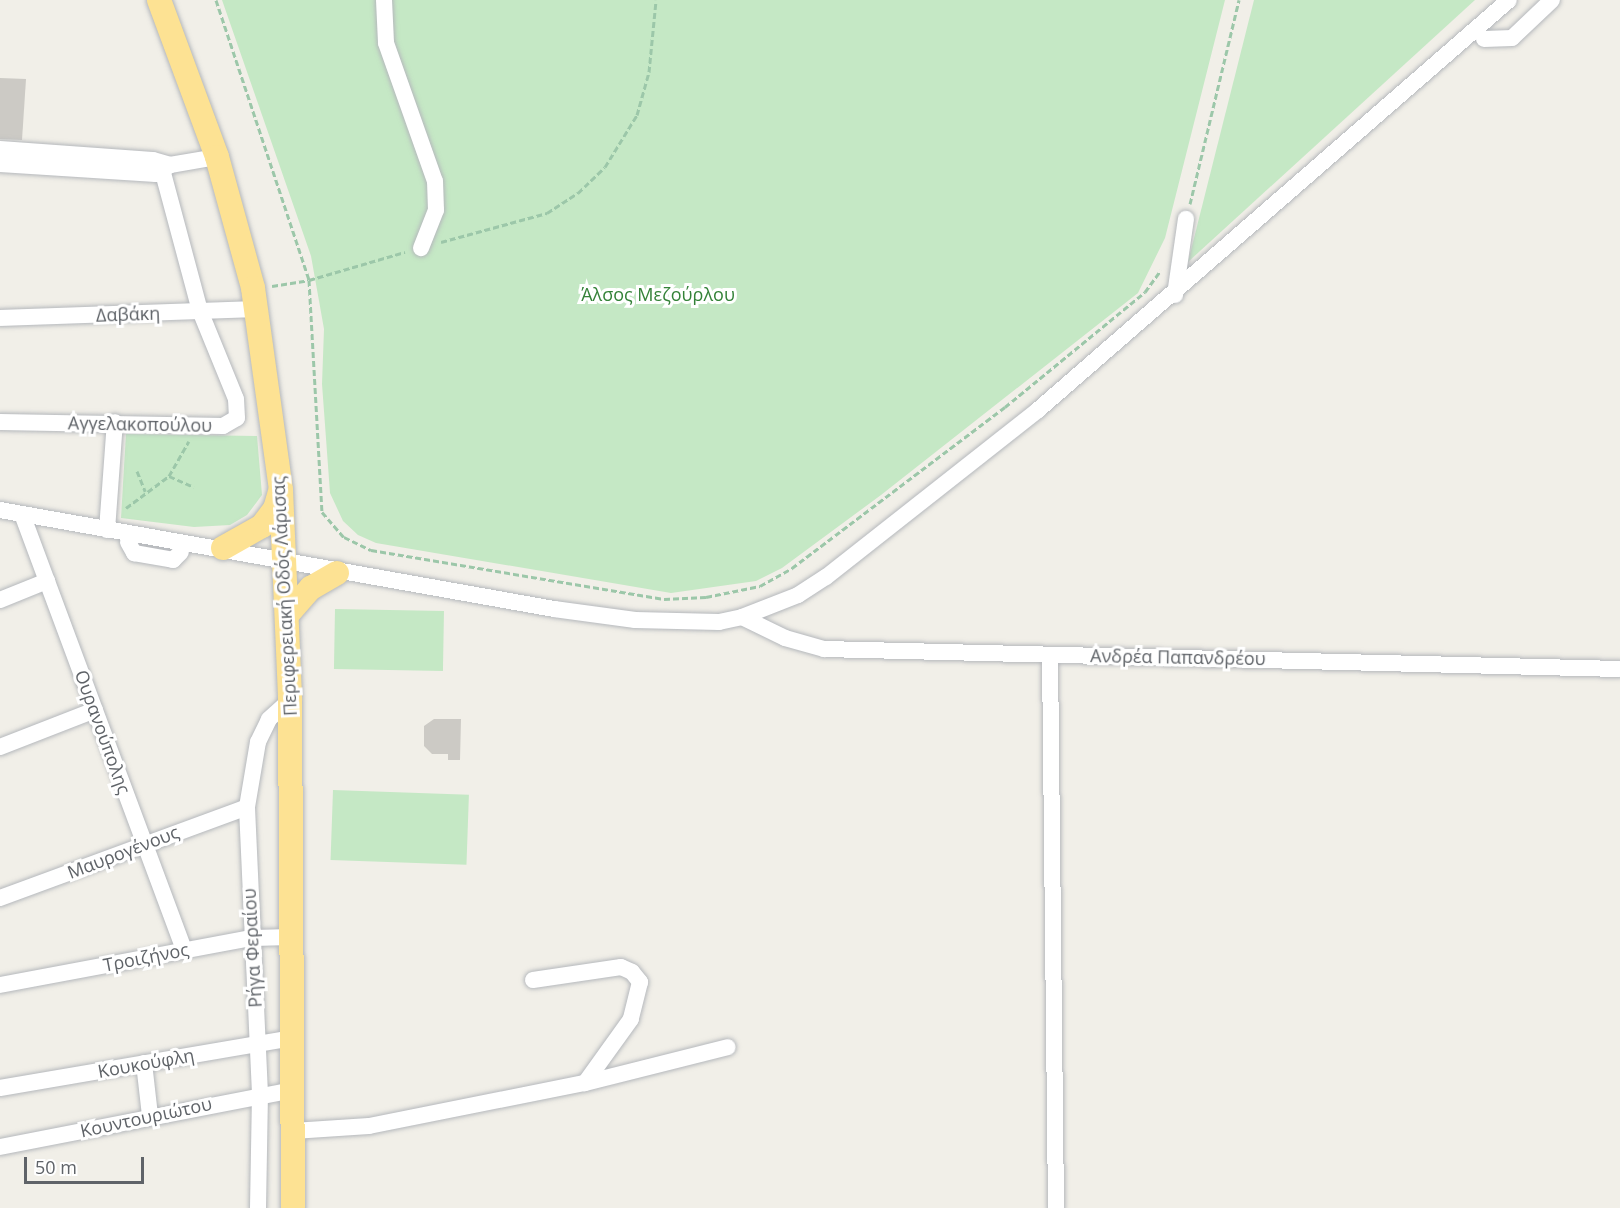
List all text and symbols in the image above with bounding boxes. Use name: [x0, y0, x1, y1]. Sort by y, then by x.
park label: Άλσος Μεζούρλου: [581, 283, 735, 305]
street label: Δαβάκη: [96, 302, 160, 326]
street label: Αγγελακοπούλου: [68, 412, 212, 436]
street label: Περιφερειακή Οδός Λάρισας: [267, 475, 301, 717]
street label: Ανδρέα Παπανδρέου: [1090, 645, 1266, 669]
street label: Ουρανούπολης: [71, 667, 135, 797]
street label: Μαυρογένους: [64, 821, 182, 883]
street label: Ρήγα Φεραίου: [238, 888, 266, 1008]
street label: Τρoιζήνος: [101, 938, 191, 976]
street label: Κουκούφλη: [96, 1044, 196, 1082]
street label: Κουντουριώτου: [78, 1092, 214, 1142]
scale bar: [27, 1145, 147, 1183]
text: 50 m: [35, 1155, 77, 1179]

